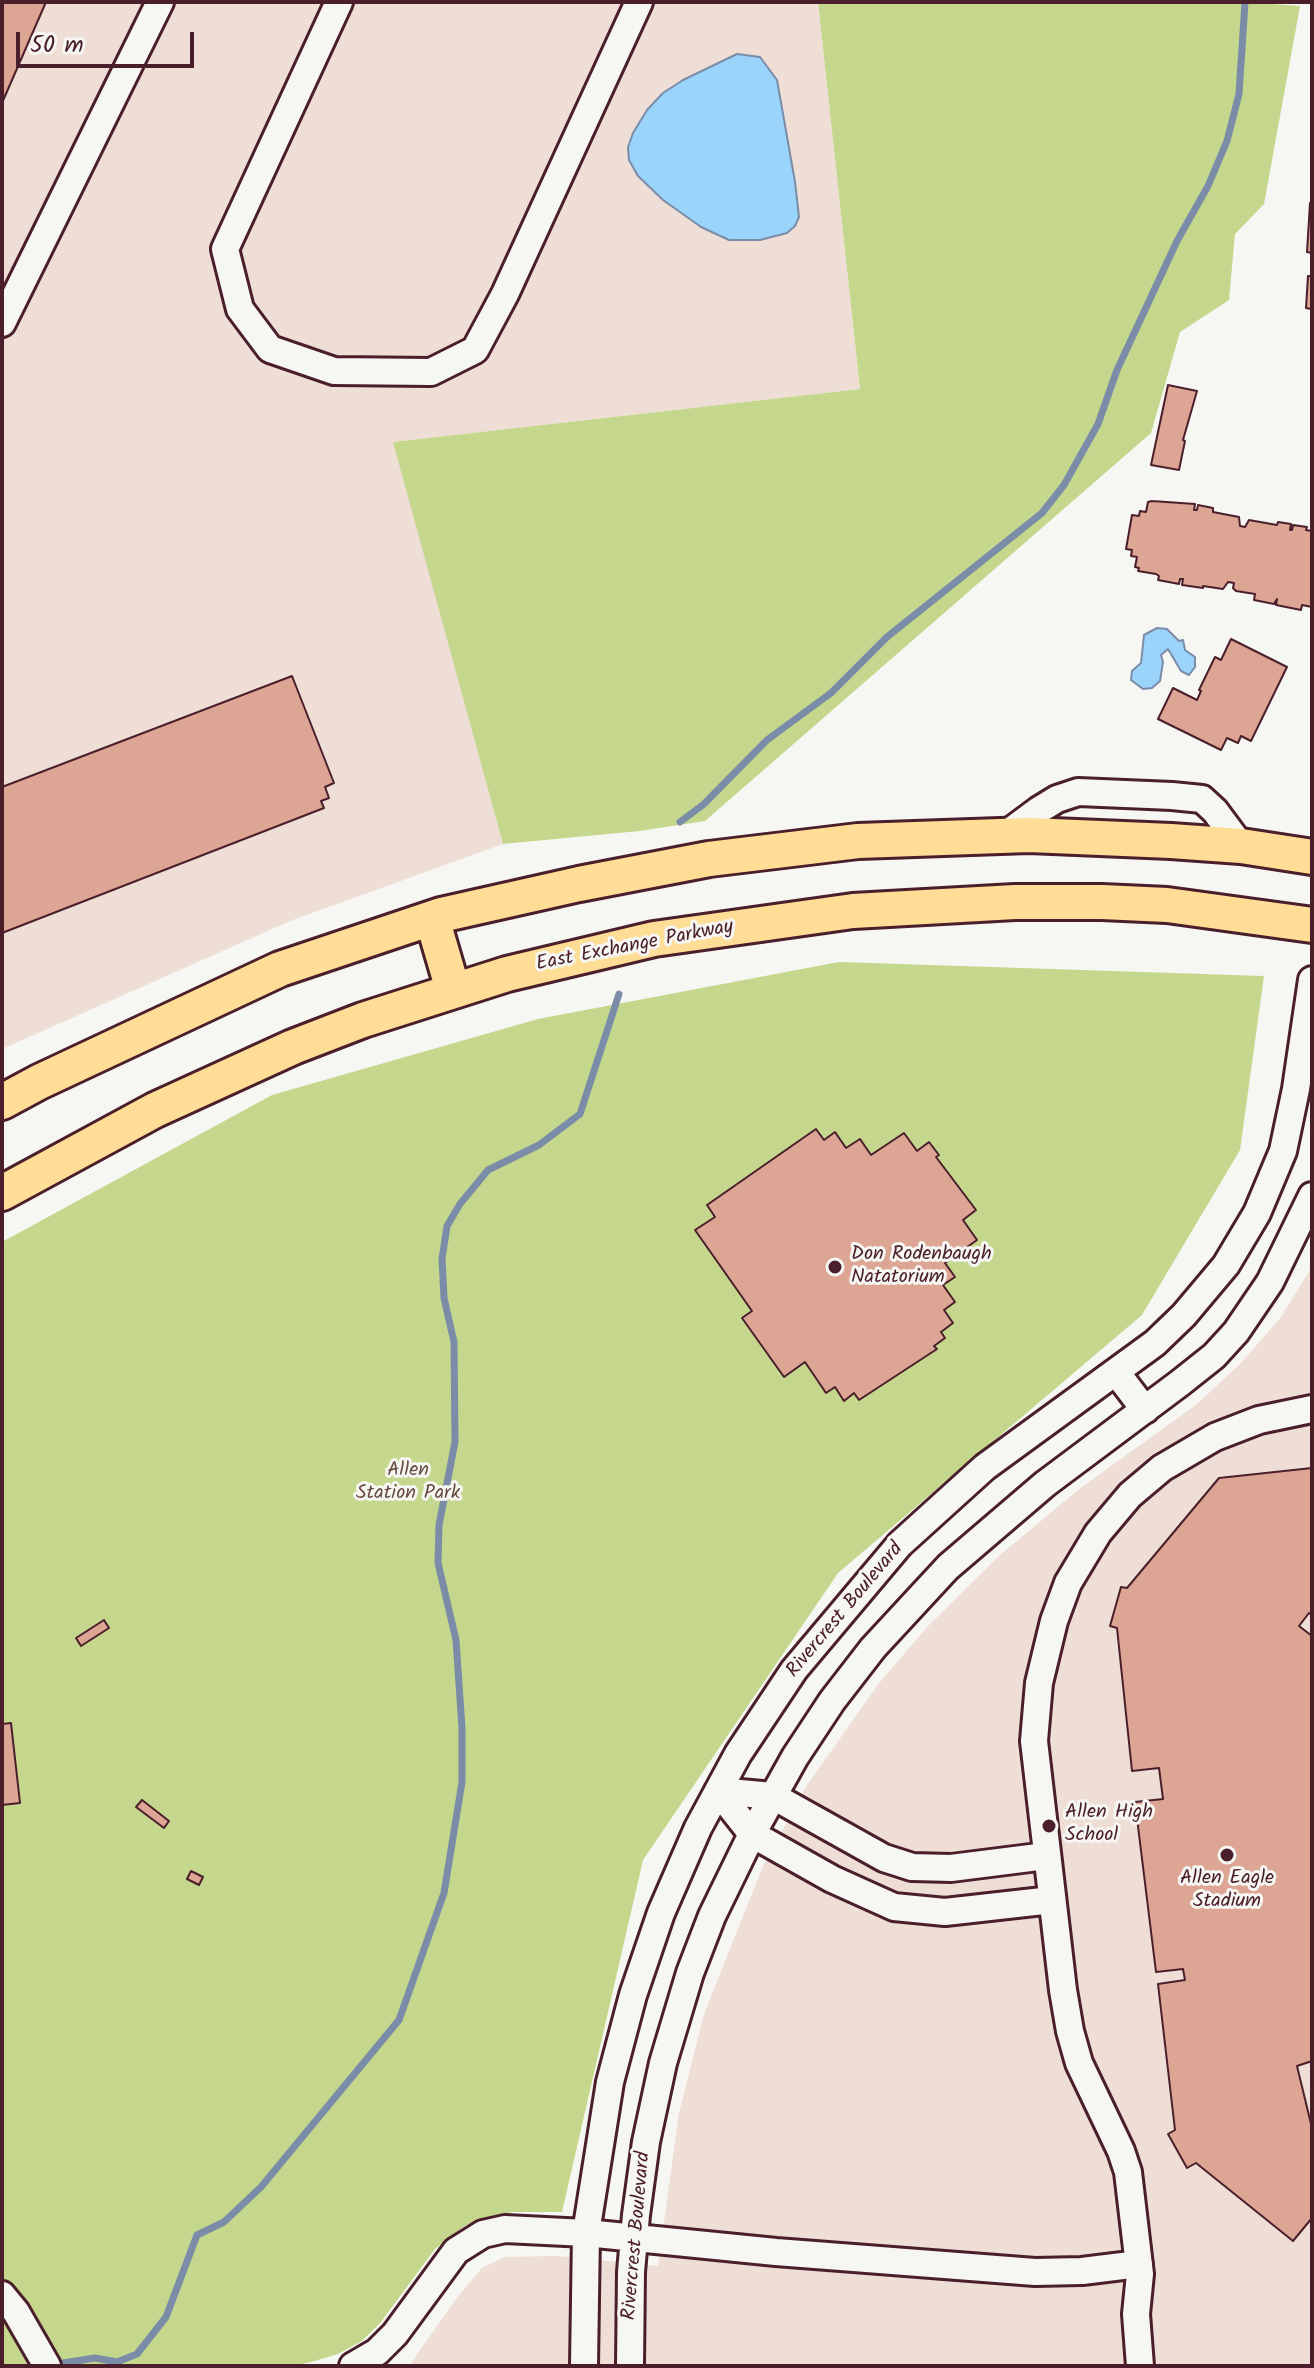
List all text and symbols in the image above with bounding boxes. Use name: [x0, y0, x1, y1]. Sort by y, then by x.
scale bar: [20, 16, 198, 66]
text: 50 m: [30, 26, 84, 65]
street label: East Exchange Parkway: [534, 916, 736, 978]
place label: Don Rodenbaugh Natatorium: [851, 1244, 992, 1291]
marker: Don Rodenbaugh Natatorium: [826, 1258, 844, 1276]
park label: Allen Station Park: [356, 1460, 460, 1507]
street label: Rivercrest Boulevard: [782, 1539, 910, 1683]
place label: Allen High School: [1065, 1802, 1153, 1849]
marker: Allen High School: [1040, 1817, 1058, 1835]
marker: Allen Eagle Stadium: [1218, 1846, 1236, 1864]
place label: Allen Eagle Stadium: [1180, 1868, 1274, 1915]
street label: Rivercrest Boulevard: [619, 2151, 657, 2321]

